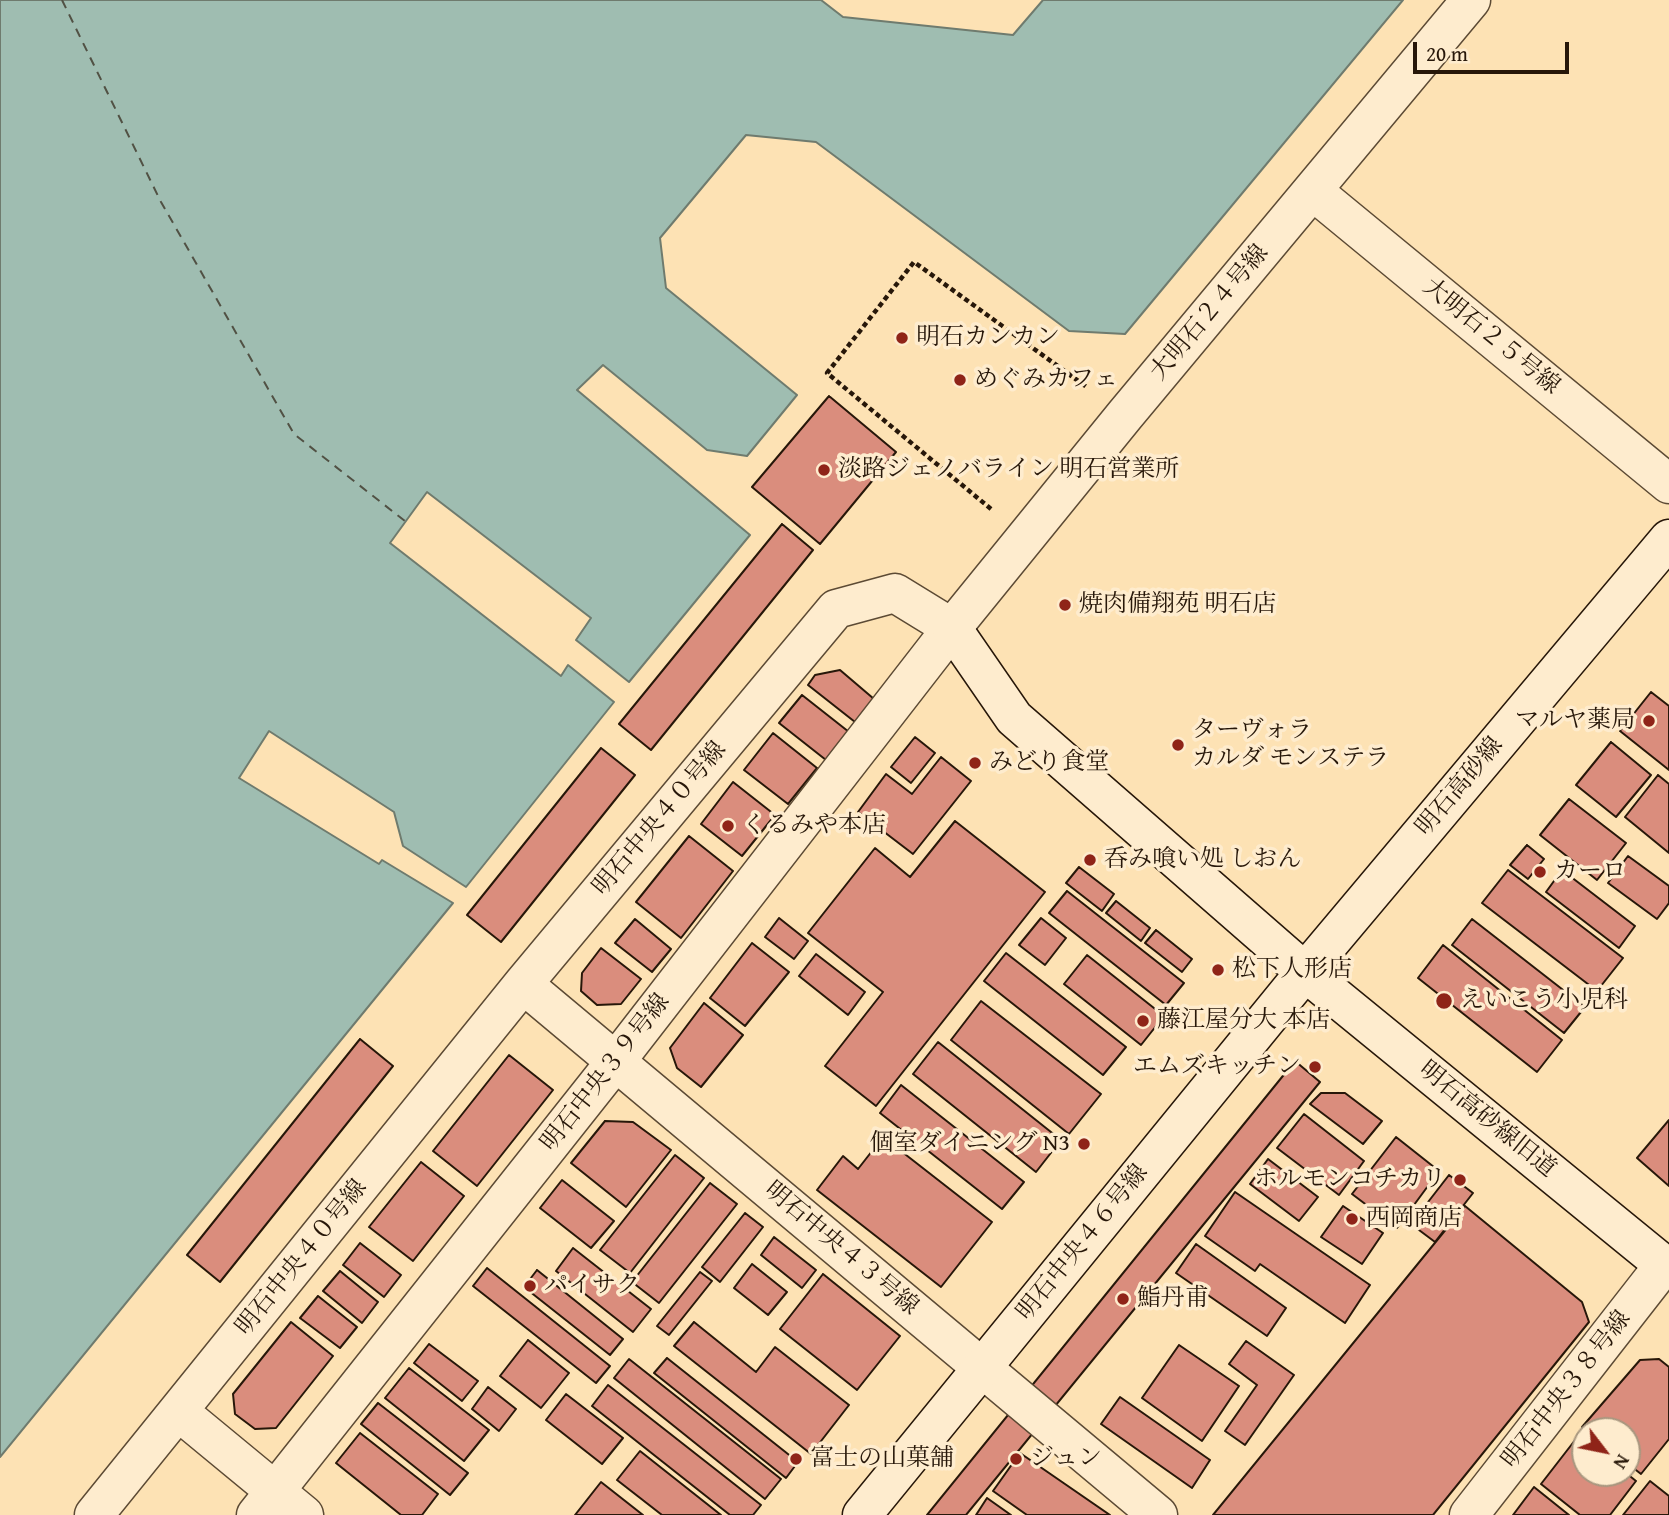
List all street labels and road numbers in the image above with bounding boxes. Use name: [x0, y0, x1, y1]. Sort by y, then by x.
street label: 大明石２４号線: [1145, 239, 1275, 387]
street label: 大明石２５号線: [1417, 273, 1565, 401]
street label: 明石高砂線: [1410, 732, 1510, 842]
street label: 明石中央４０号線: [587, 736, 733, 902]
street label: 明石中央３９号線: [536, 988, 676, 1158]
street label: 明石高砂線旧道: [1413, 1056, 1561, 1184]
street label: 明石中央４６号線: [1011, 1159, 1155, 1327]
street label: 明石中央４０号線: [230, 1174, 374, 1342]
street label: 明石中央４３号線: [758, 1176, 924, 1322]
street label: 明石中央３８号線: [1497, 1305, 1637, 1475]

